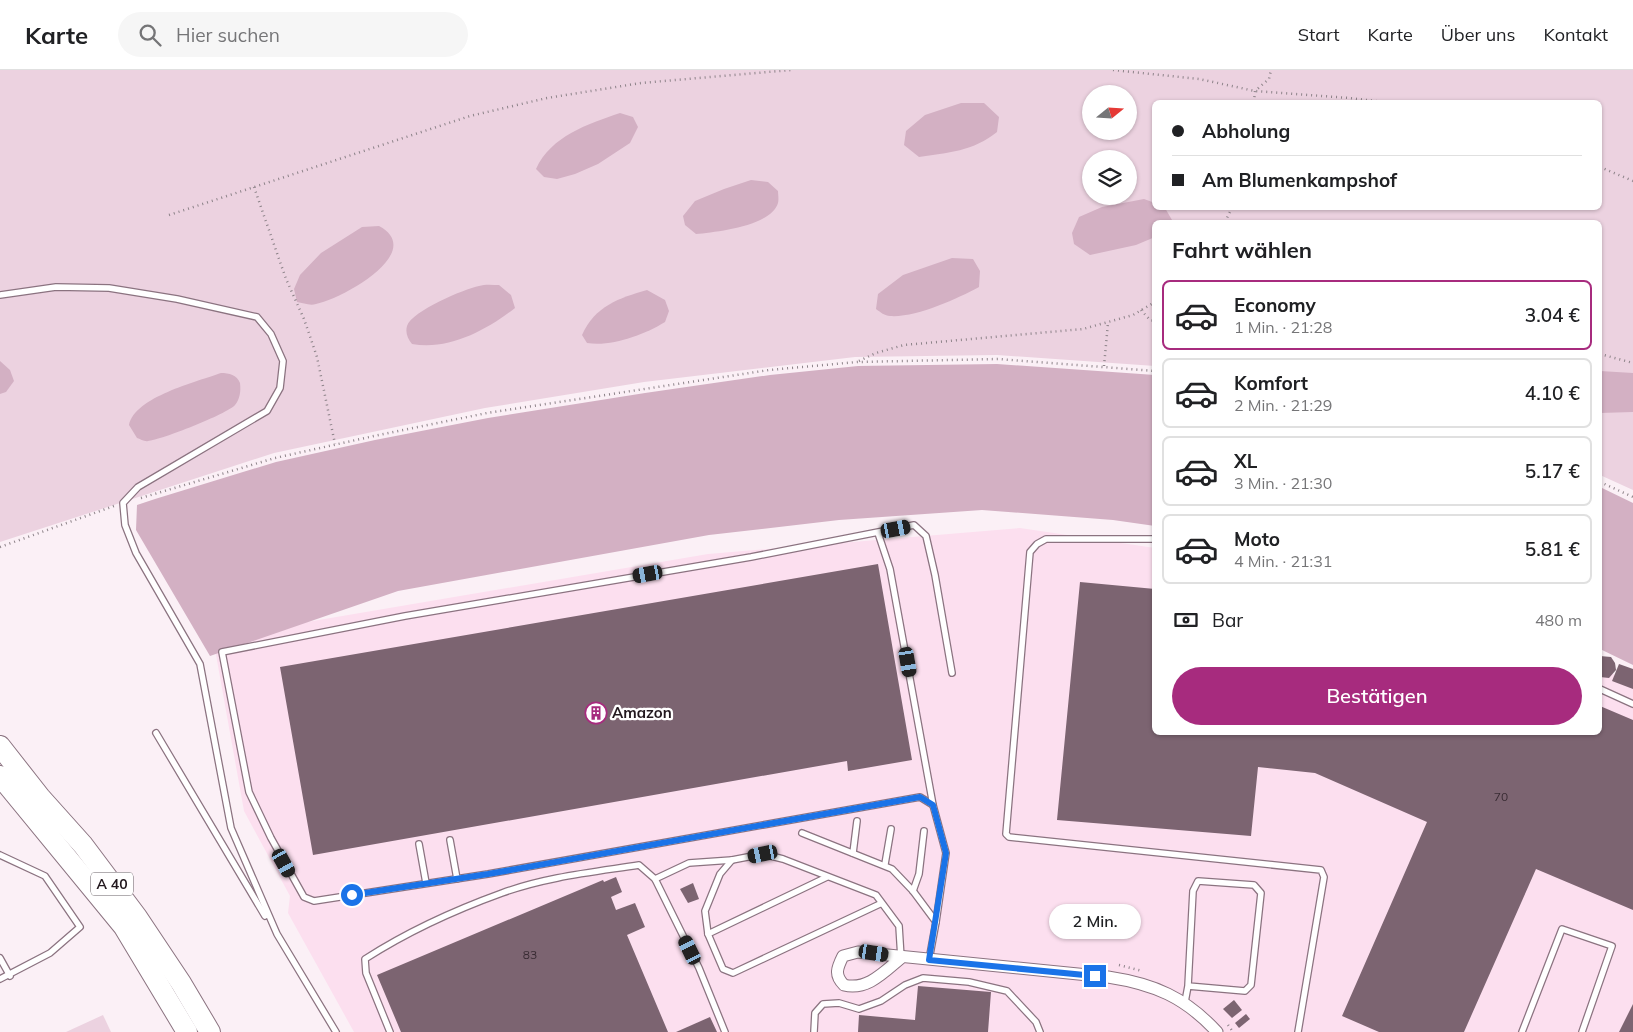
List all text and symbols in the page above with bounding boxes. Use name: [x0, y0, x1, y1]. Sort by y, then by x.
search box: [118, 12, 468, 57]
text: Karte: [25, 20, 88, 50]
icon: search: [136, 21, 164, 49]
text: Hier suchen: [176, 23, 280, 47]
text: Start: [1298, 23, 1339, 46]
text: Karte: [1367, 23, 1413, 46]
text: Über uns: [1441, 23, 1516, 46]
text: Kontakt: [1544, 23, 1608, 46]
north arrow: [1082, 85, 1138, 140]
map controls: [1082, 85, 1137, 205]
text: Abholung: [1202, 119, 1290, 143]
button: layers: [1082, 150, 1137, 205]
text: Am Blumenkampshof: [1202, 168, 1397, 192]
text: Fahrt wählen: [1172, 236, 1312, 264]
icon: car: [1174, 293, 1219, 338]
text: Economy: [1234, 293, 1316, 317]
text: 3.04 €: [1525, 303, 1580, 327]
text: 1 Min. · 21:28: [1234, 317, 1332, 337]
icon: car: [1174, 371, 1219, 416]
text: Komfort: [1234, 371, 1308, 395]
text: 4.10 €: [1525, 381, 1580, 405]
text: 2 Min. · 21:29: [1234, 395, 1332, 415]
icon: car: [1174, 449, 1219, 494]
text: XL: [1234, 449, 1257, 473]
text: 5.17 €: [1525, 459, 1580, 483]
text: 3 Min. · 21:30: [1234, 473, 1332, 493]
car: [879, 519, 912, 539]
icon: car: [1174, 527, 1219, 572]
text: Moto: [1234, 527, 1280, 551]
text: 5.81 €: [1525, 537, 1580, 561]
text: 4 Min. · 21:31: [1234, 551, 1332, 571]
car: [631, 564, 664, 584]
icon: cash: [1172, 606, 1200, 634]
text: Bar: [1212, 608, 1243, 632]
text: 480 m: [1535, 610, 1582, 630]
car: [898, 646, 917, 678]
button: Bestätigen: [1172, 667, 1582, 725]
building icon: Amazon: [584, 701, 608, 725]
place label: Amazon: [612, 703, 672, 722]
house number: 70: [1494, 789, 1508, 804]
car: [746, 844, 779, 864]
car: [270, 846, 297, 880]
road number: A 40: [91, 872, 133, 896]
route start: [341, 884, 363, 906]
callout: 2 Min.: [1049, 904, 1141, 938]
text: 2 Min.: [1073, 911, 1117, 931]
car: [676, 933, 703, 967]
car: [858, 943, 889, 963]
house number: 83: [523, 947, 537, 962]
route end: [1084, 965, 1106, 987]

